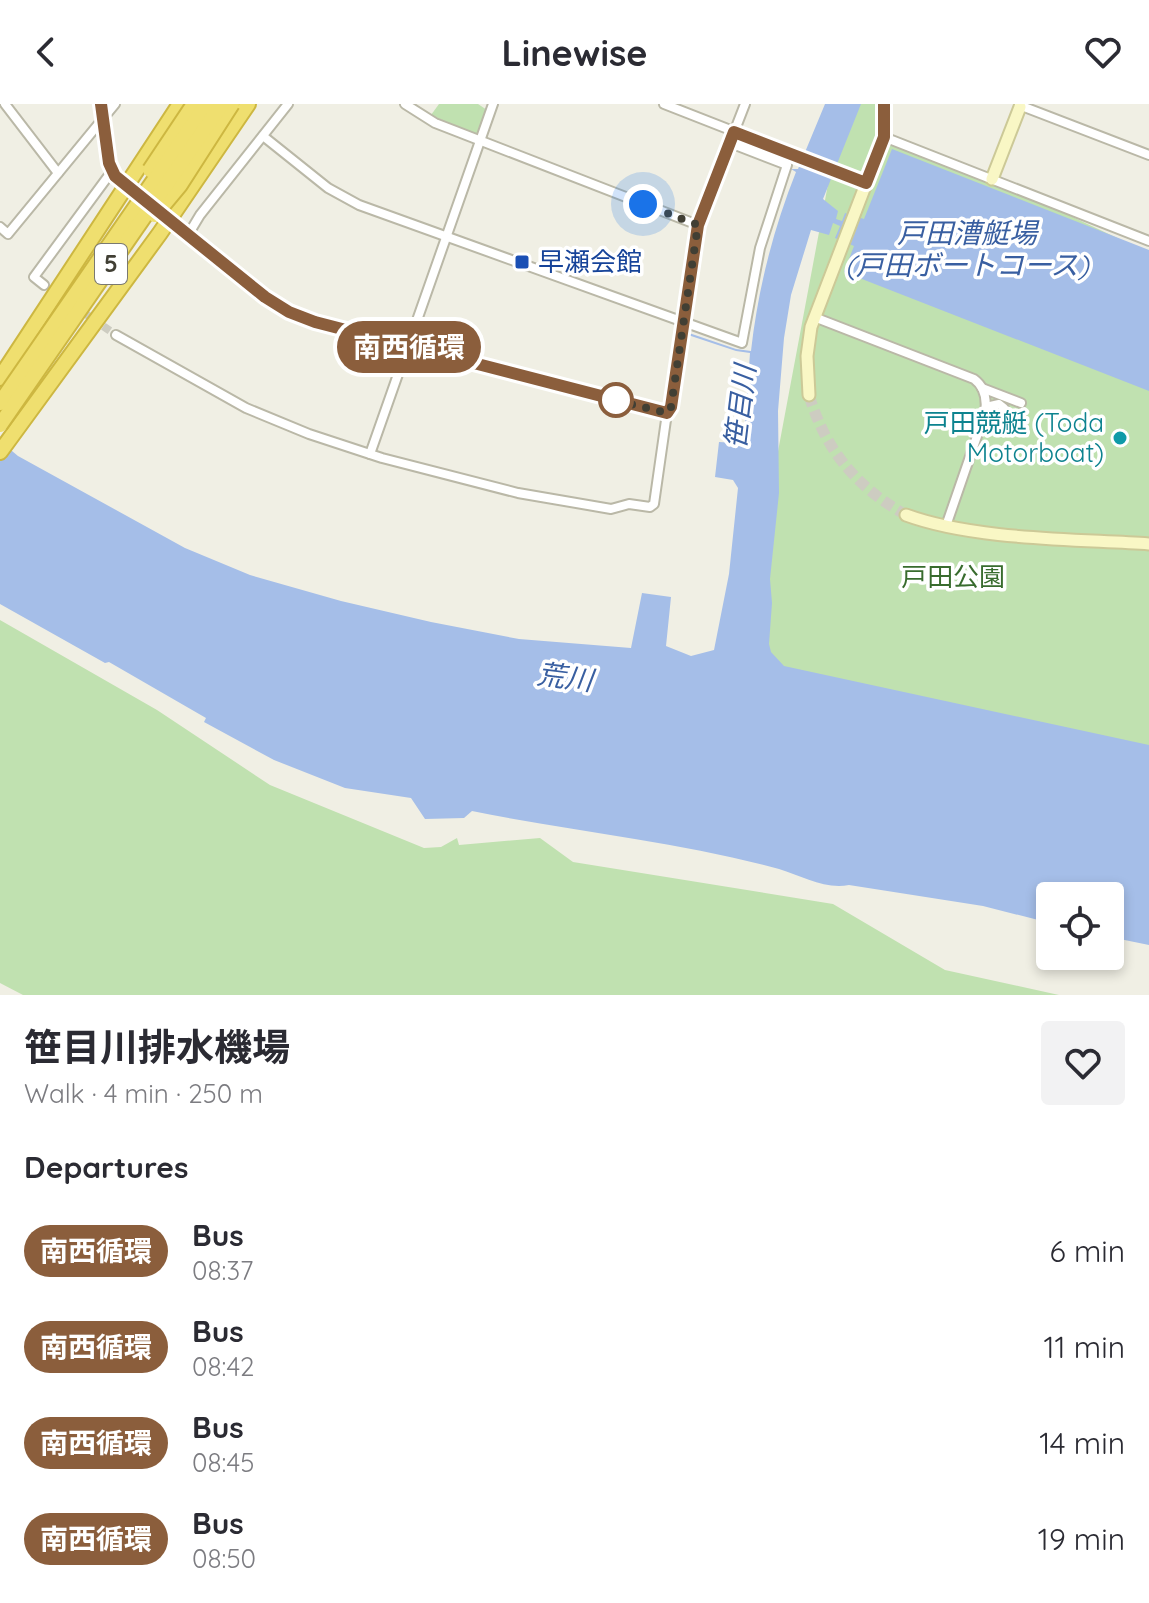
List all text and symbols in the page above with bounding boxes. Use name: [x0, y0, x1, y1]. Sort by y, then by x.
icon: back: [24, 30, 68, 74]
text: Linewise: [501, 30, 648, 75]
icon: heart: [1081, 30, 1125, 74]
your location: [623, 184, 663, 224]
water label: 戸田漕艇場 (戸田ボートコース): [845, 215, 1090, 282]
road number: 5: [95, 244, 127, 284]
place label: 早瀬会館: [538, 245, 642, 278]
marker: 早瀬会館: [513, 253, 531, 271]
line badge: 南西循環: [353, 321, 465, 373]
text: 南西循環: [353, 329, 465, 364]
water label: 笹目川: [717, 360, 762, 451]
unlabelled marker: [599, 383, 633, 417]
place label: 戸田競艇 (Toda Motorboat): [923, 406, 1104, 469]
marker: 戸田競艇 (Toda Motorboat): [1111, 429, 1129, 447]
park label: 戸田公園: [901, 560, 1005, 593]
water label: 荒川: [535, 656, 598, 698]
map controls: [1036, 882, 1124, 970]
button: locate: [1036, 882, 1124, 970]
button: heart: [1041, 1021, 1125, 1105]
text: 笹目川排水機場: [24, 1023, 290, 1071]
text: Walk · 4 min · 250 m: [24, 1077, 263, 1110]
text: Departures: [24, 1148, 189, 1186]
text: Bus: [192, 1216, 244, 1254]
text: 6 min: [1050, 1232, 1125, 1270]
text: 南西循環: [40, 1233, 152, 1268]
text: 08:37: [192, 1254, 253, 1287]
text: Bus: [192, 1312, 244, 1350]
text: 11 min: [1043, 1328, 1125, 1366]
text: 南西循環: [40, 1329, 152, 1364]
text: 08:42: [192, 1350, 255, 1383]
text: Bus: [192, 1408, 244, 1446]
text: 14 min: [1039, 1424, 1125, 1462]
text: 南西循環: [40, 1425, 152, 1460]
text: 08:45: [192, 1446, 254, 1479]
text: Bus: [192, 1504, 244, 1542]
text: 19 min: [1038, 1520, 1125, 1558]
text: 南西循環: [40, 1521, 152, 1556]
text: 08:50: [192, 1542, 256, 1575]

